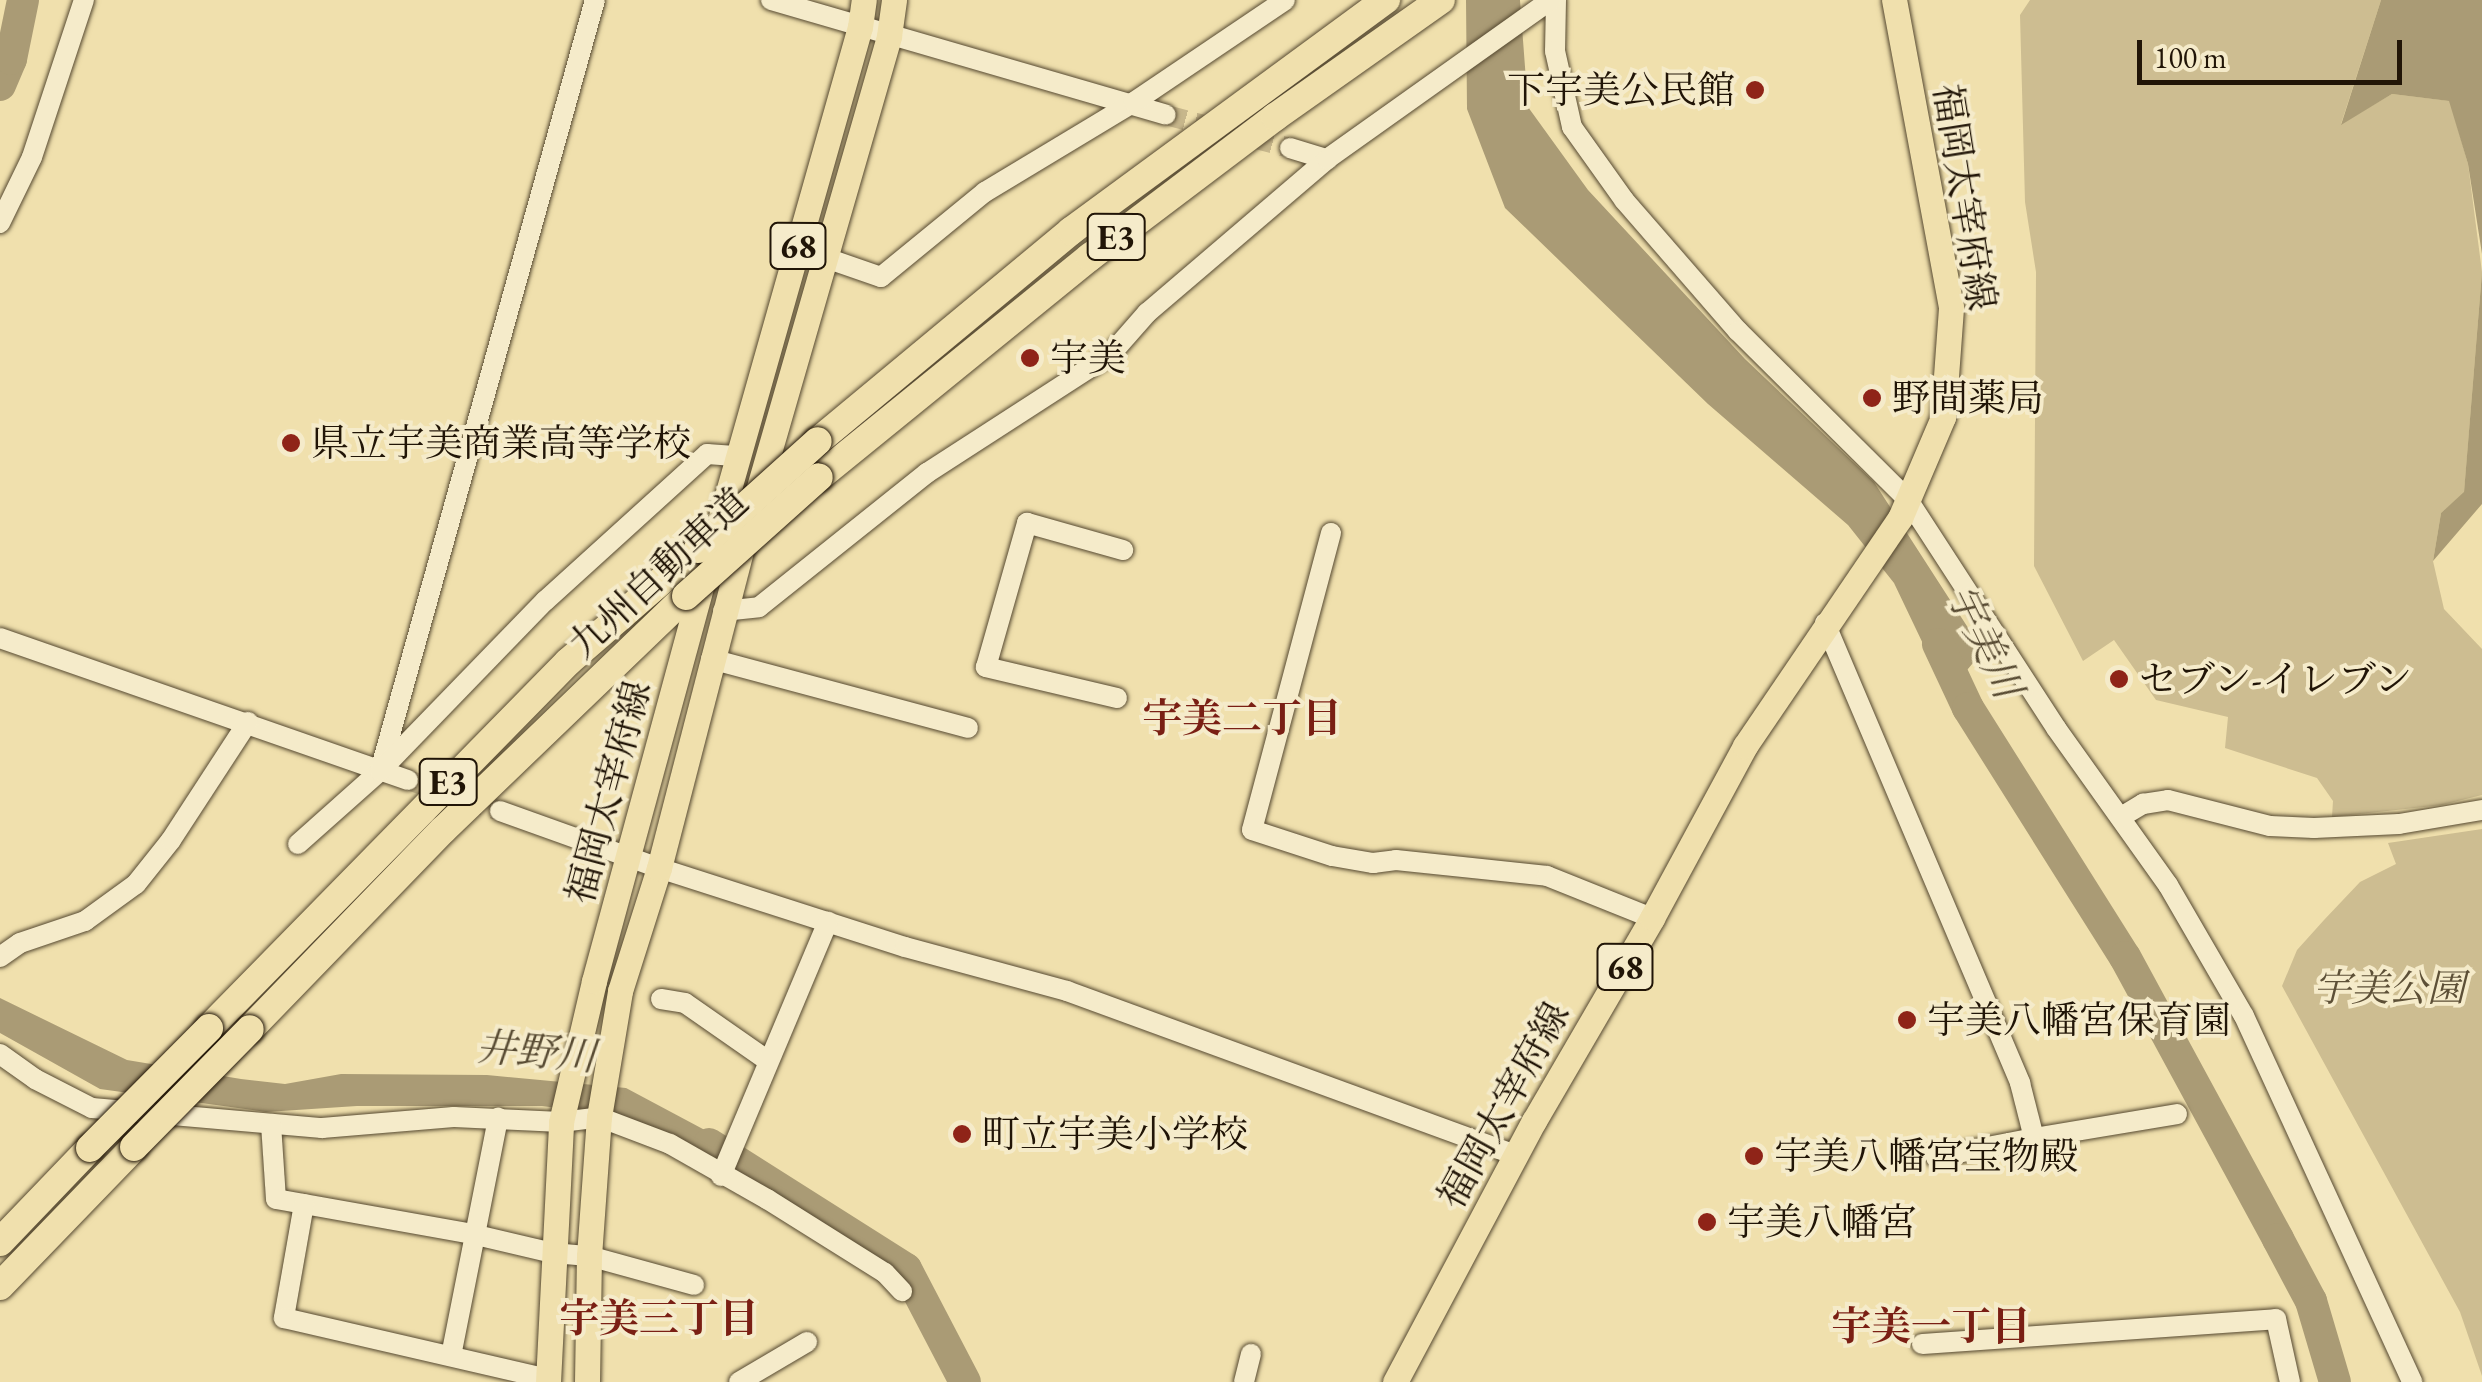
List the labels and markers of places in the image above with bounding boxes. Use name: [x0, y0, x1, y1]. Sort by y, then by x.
place label: 下宇美公民館: [1507, 67, 1735, 113]
marker: 下宇美公民館: [1744, 79, 1766, 101]
place label: 宇美: [1050, 335, 1126, 381]
marker: 宇美: [1019, 347, 1041, 369]
place label: 野間薬局: [1892, 375, 2044, 421]
marker: 野間薬局: [1861, 387, 1883, 409]
place label: 県立宇美商業高等学校: [311, 420, 691, 466]
marker: 県立宇美商業高等学校: [280, 432, 302, 454]
place label: セブン-イレブン: [2139, 656, 2415, 702]
marker: セブン-イレブン: [2108, 668, 2130, 690]
place label: 宇美八幡宮保育園: [1927, 997, 2231, 1043]
marker: 宇美八幡宮保育園: [1896, 1009, 1918, 1031]
place label: 町立宇美小学校: [982, 1111, 1248, 1157]
marker: 町立宇美小学校: [951, 1123, 973, 1145]
place label: 宇美八幡宮宝物殿: [1774, 1133, 2078, 1179]
marker: 宇美八幡宮宝物殿: [1743, 1145, 1765, 1167]
place label: 宇美八幡宮: [1727, 1199, 1917, 1245]
marker: 宇美八幡宮: [1696, 1211, 1718, 1233]

